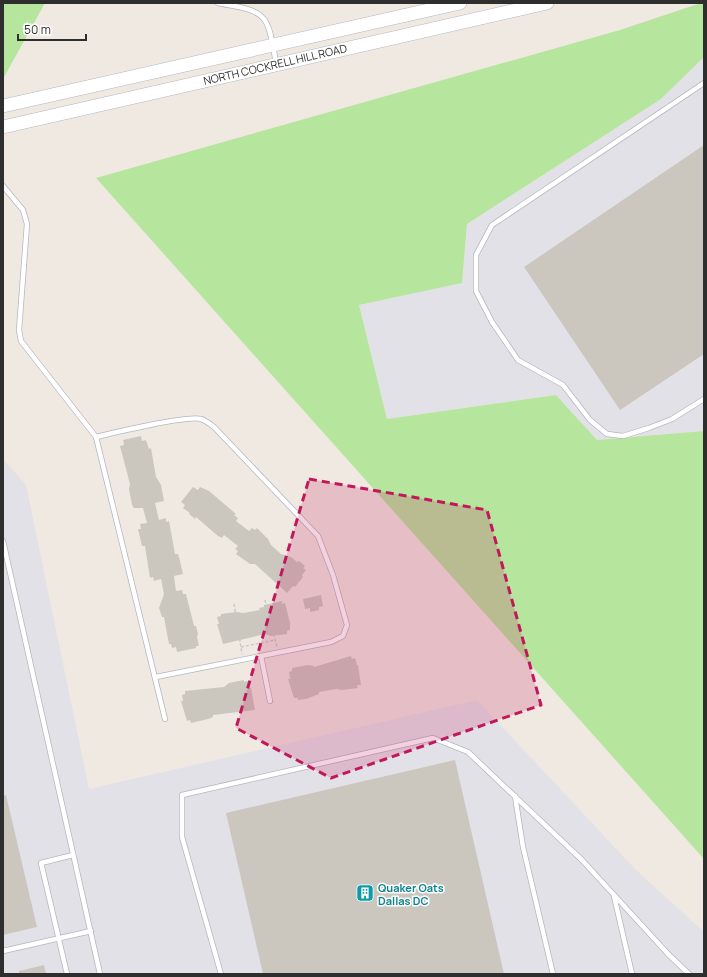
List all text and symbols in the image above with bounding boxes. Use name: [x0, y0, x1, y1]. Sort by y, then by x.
scale bar: [18, 16, 86, 42]
text: 50 m: [24, 21, 51, 38]
street label: NORTH COCKRELL HILL ROAD: [202, 40, 348, 88]
place label: Quaker Oats Dallas DC: [378, 880, 444, 908]
building icon: Quaker Oats Dallas DC: [355, 883, 375, 903]

